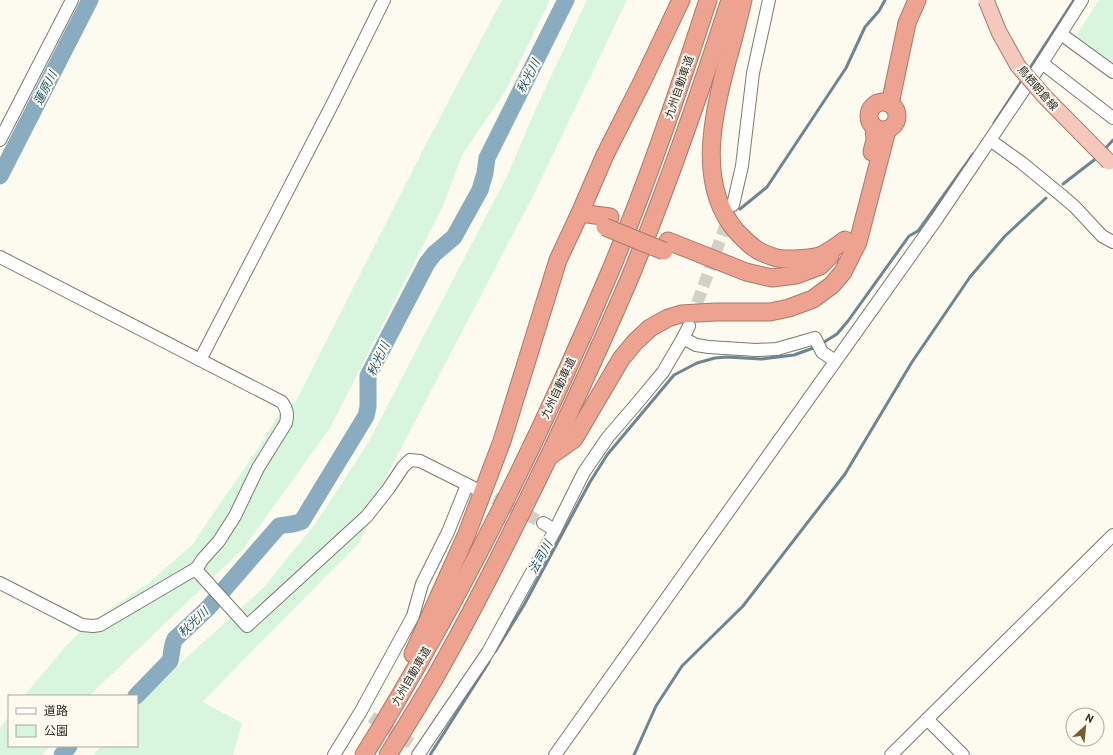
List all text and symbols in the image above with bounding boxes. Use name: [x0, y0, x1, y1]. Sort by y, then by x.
street label: 九州自動車道: [662, 54, 696, 120]
water label: 秋光川: [513, 55, 544, 95]
street label: 鳥栖朝倉線: [1015, 63, 1061, 113]
water label: 蓮原川: [30, 67, 61, 107]
water label: 秋光川: [364, 338, 393, 378]
street label: 九州自動車道: [538, 355, 578, 421]
water label: 法司川: [525, 536, 556, 576]
water label: 秋光川: [175, 603, 213, 640]
street label: 九州自動車道: [388, 644, 434, 708]
legend: [8, 695, 138, 747]
text: 道路: [44, 703, 68, 718]
north arrow: [1065, 707, 1105, 747]
text: N: [1083, 710, 1096, 726]
text: 公園: [44, 723, 68, 738]

